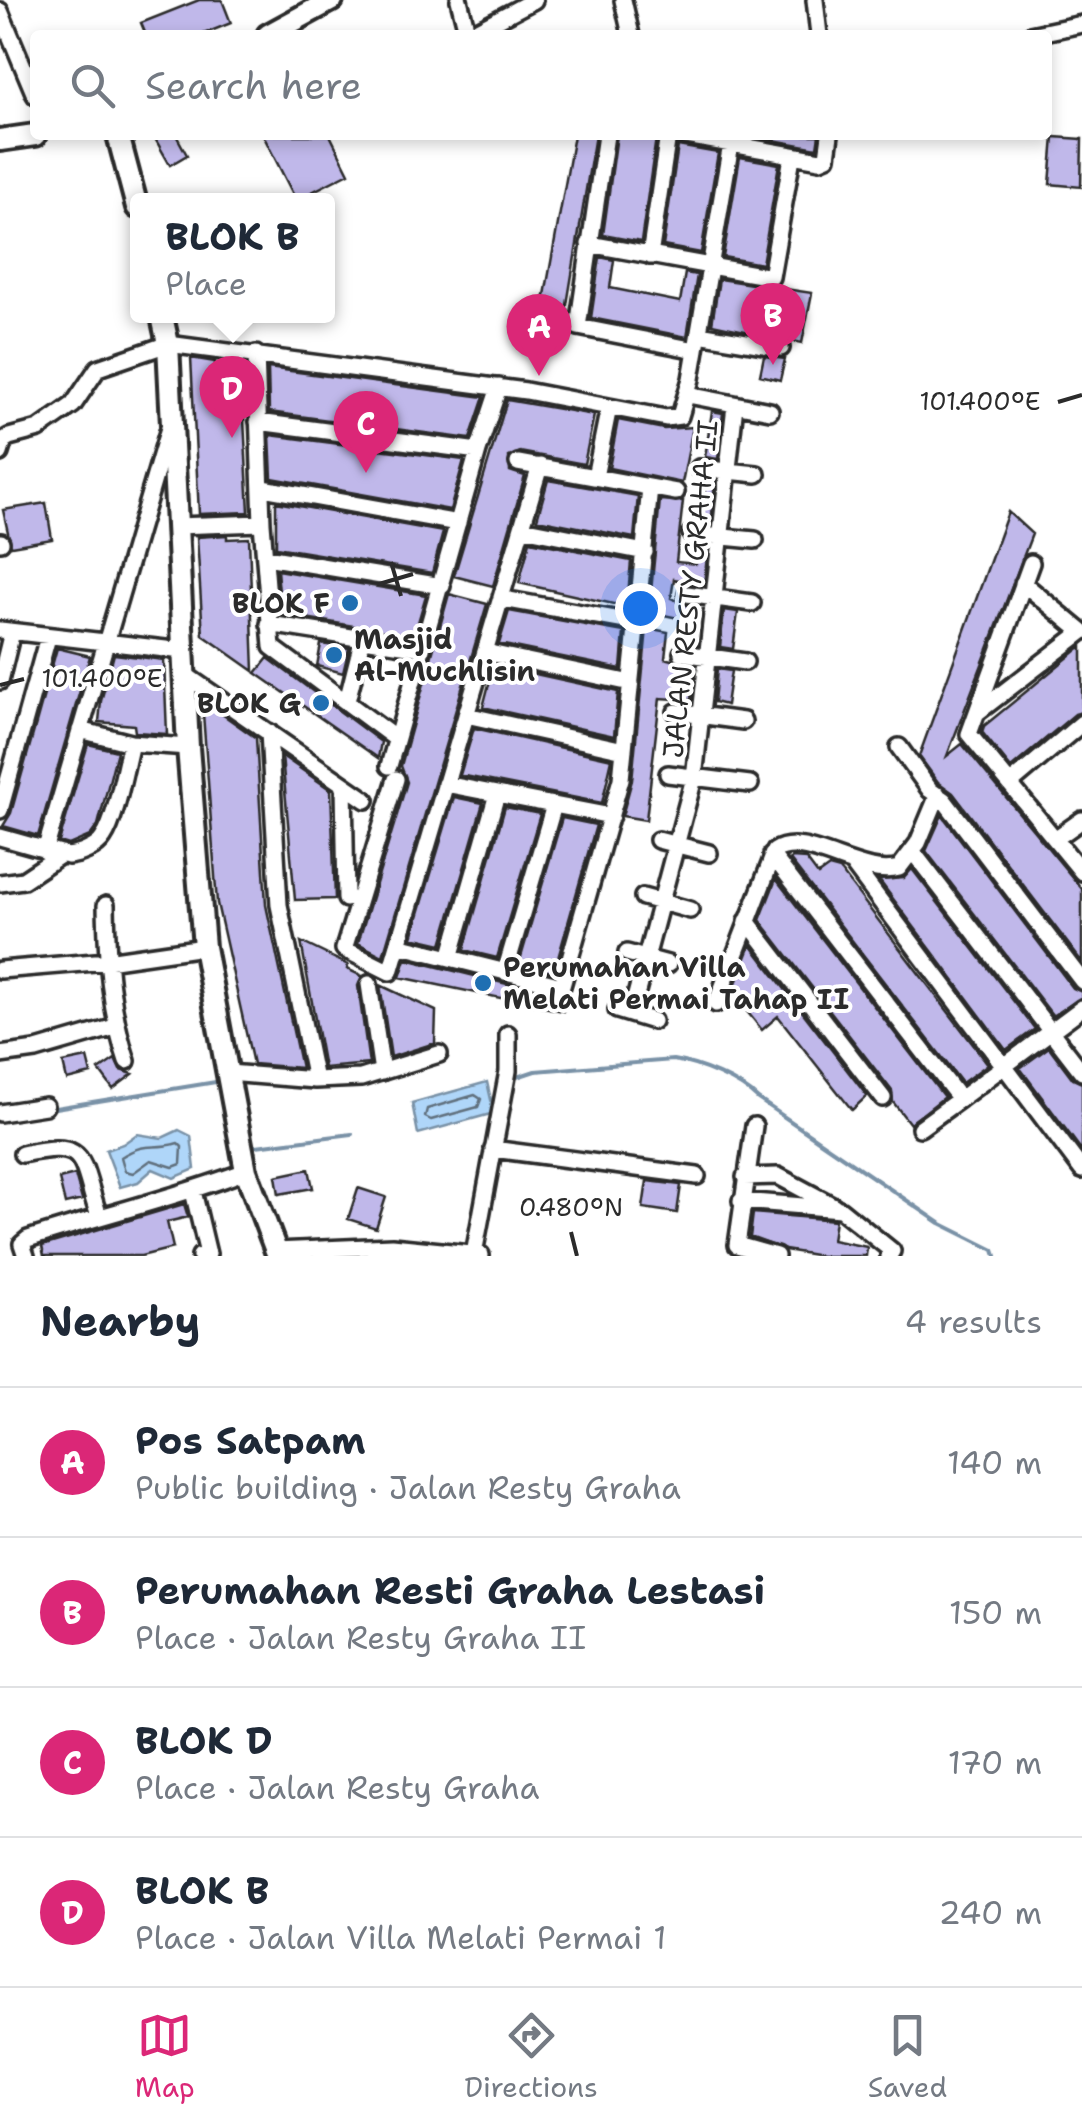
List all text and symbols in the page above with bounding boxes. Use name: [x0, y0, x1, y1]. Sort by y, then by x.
search box: [30, 30, 1052, 140]
icon: search: [65, 58, 120, 113]
text: Search here: [145, 60, 362, 111]
popup: [130, 193, 335, 323]
text: BLOK B: [165, 211, 300, 262]
text: Place: [165, 262, 247, 305]
pin: B: [740, 282, 806, 365]
pin: A: [506, 294, 572, 376]
pin: D: [200, 356, 264, 438]
text: 101.400°E: [920, 384, 1040, 418]
pin: C: [334, 390, 398, 473]
street label: JALAN RESTY GRAHA II: [653, 418, 727, 760]
your location: [615, 583, 666, 634]
place label: BLOK F: [232, 584, 330, 622]
marker: BLOK F: [339, 592, 361, 614]
place label: Masjid Al-Muchlisin: [354, 620, 535, 690]
marker: Masjid Al-Muchlisin: [323, 644, 345, 666]
text: 101.400°E: [42, 661, 162, 695]
place label: BLOK G: [197, 684, 302, 722]
marker: BLOK G: [310, 692, 332, 714]
place label: Perumahan Villa Melati Permai Tahap II: [503, 948, 849, 1018]
marker: Perumahan Villa Melati Permai Tahap II: [472, 972, 494, 994]
text: 0.480°N: [519, 1190, 623, 1224]
text: Nearby: [40, 1293, 200, 1349]
text: 4 results: [905, 1300, 1042, 1343]
text: Pos Satpam: [135, 1415, 366, 1466]
text: A: [60, 1441, 85, 1484]
text: 140 m: [947, 1441, 1042, 1484]
text: Public building · Jalan Resty Graha: [135, 1466, 681, 1509]
text: Perumahan Resti Graha Lestasi: [135, 1565, 765, 1616]
text: B: [63, 1591, 82, 1634]
text: 150 m: [949, 1591, 1042, 1634]
text: Place · Jalan Resty Graha II: [135, 1616, 586, 1659]
text: BLOK D: [135, 1715, 273, 1766]
text: C: [63, 1741, 82, 1784]
text: 170 m: [948, 1741, 1042, 1784]
text: Place · Jalan Resty Graha: [135, 1766, 539, 1809]
text: BLOK B: [135, 1865, 269, 1916]
text: D: [61, 1891, 84, 1934]
text: 240 m: [939, 1891, 1042, 1934]
text: Place · Jalan Villa Melati Permai 1: [135, 1916, 666, 1959]
tab: Map: [135, 2008, 195, 2106]
tab: Directions: [464, 2008, 598, 2106]
tab: Saved: [868, 2008, 947, 2106]

